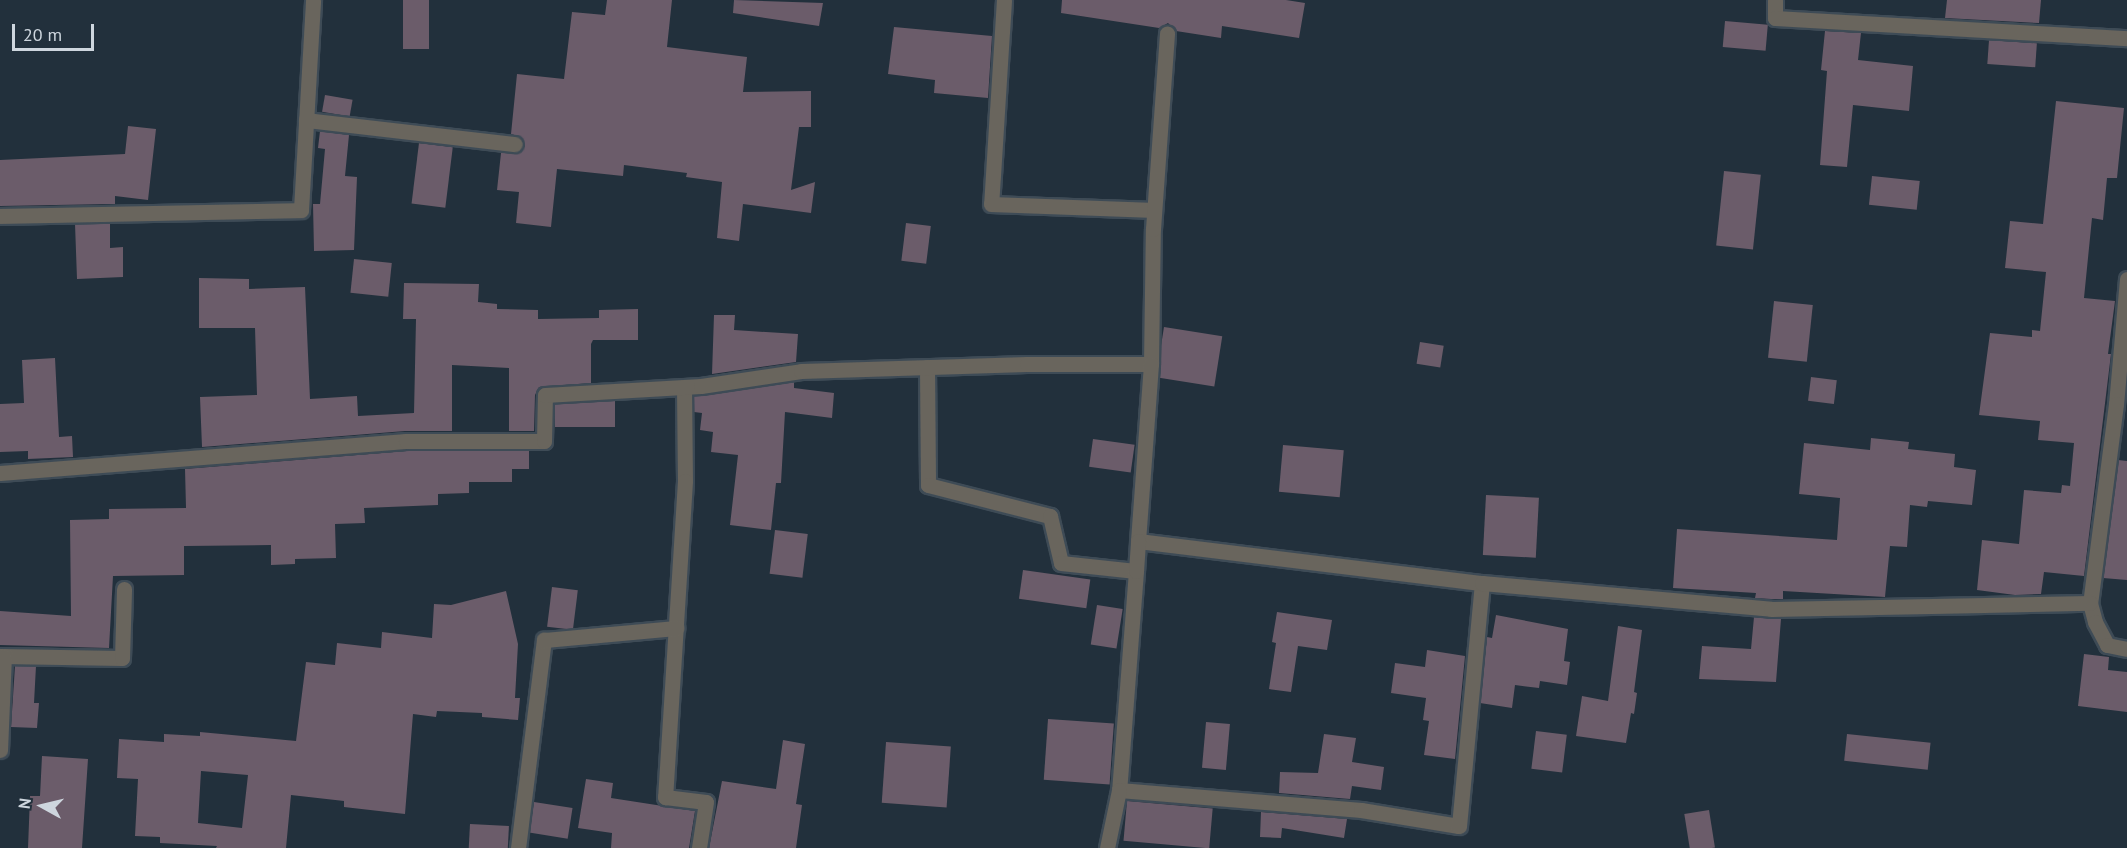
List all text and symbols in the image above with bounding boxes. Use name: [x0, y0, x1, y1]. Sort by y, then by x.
scale bar: [15, 12, 98, 50]
text: 20 m: [23, 23, 62, 46]
north arrow: [12, 776, 72, 836]
text: N: [14, 797, 35, 810]

